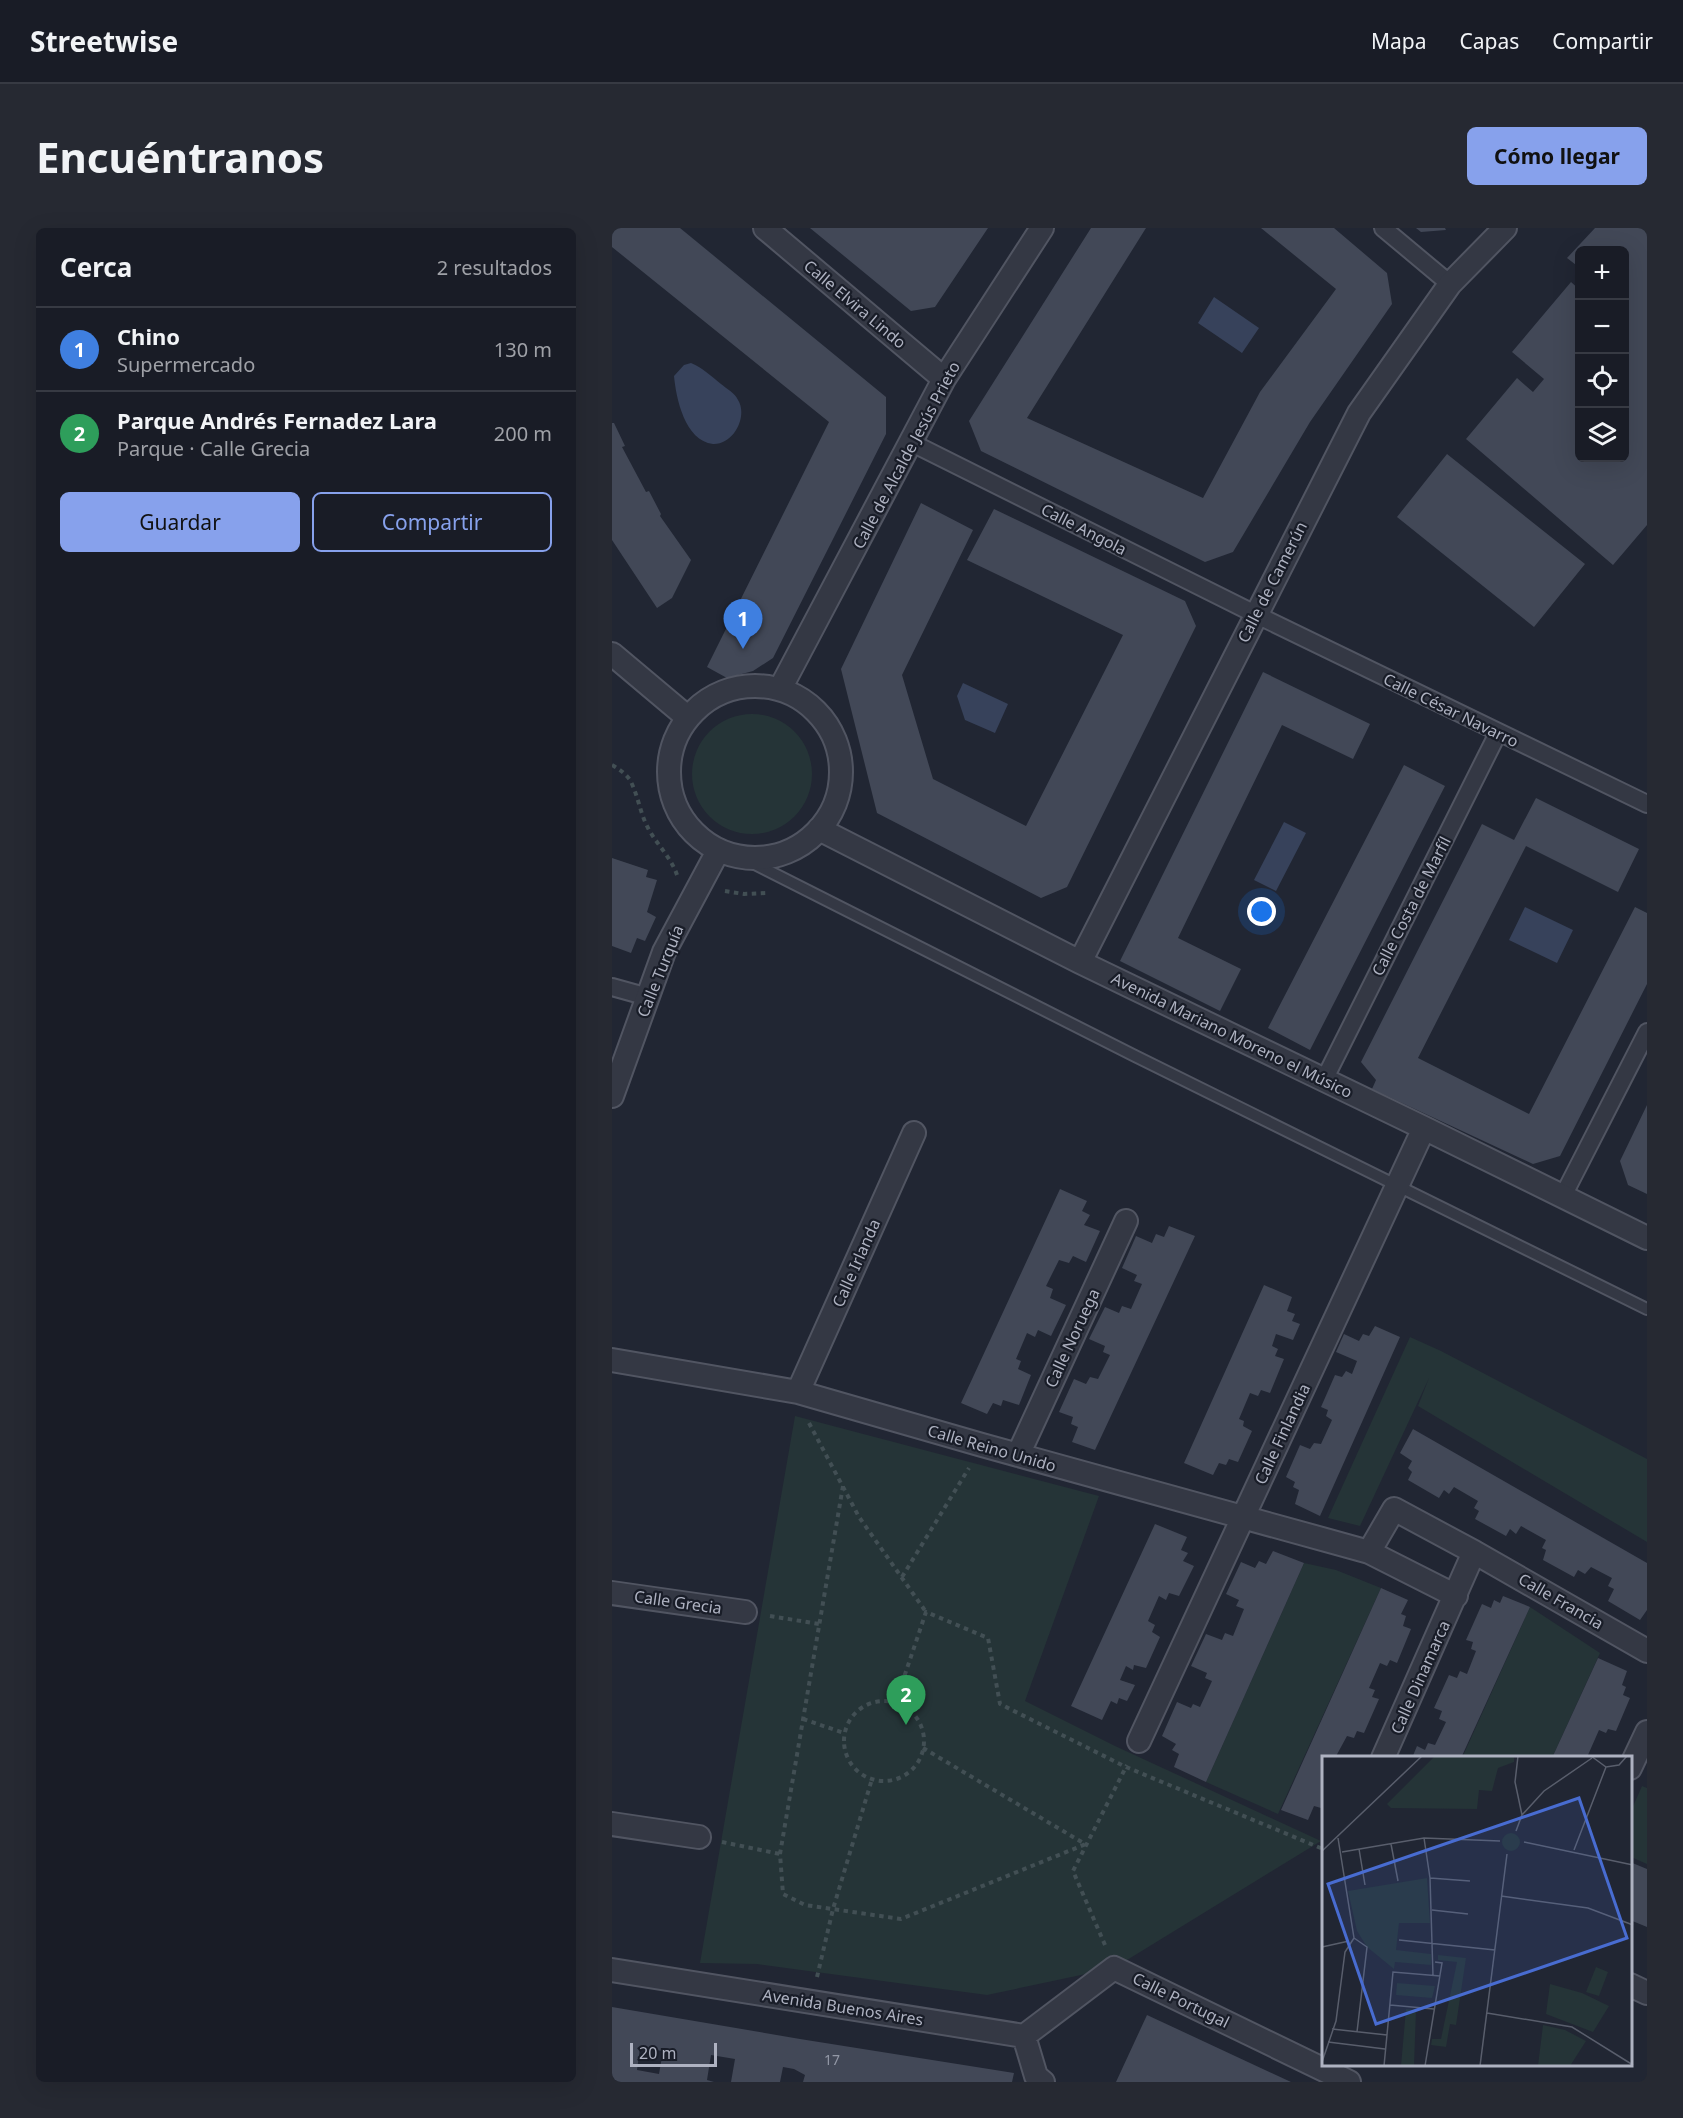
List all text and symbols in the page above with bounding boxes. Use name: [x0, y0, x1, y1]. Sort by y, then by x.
text: Streetwise: [30, 22, 178, 60]
text: Mapa: [1371, 27, 1427, 55]
text: Capas: [1460, 27, 1519, 55]
text: Compartir: [1552, 27, 1653, 55]
button: Cómo llegar: [1467, 127, 1647, 185]
text: Encuéntranos: [36, 128, 324, 185]
map controls: [1575, 246, 1629, 462]
button: +: [1575, 246, 1629, 300]
text: Cerca: [60, 249, 132, 285]
text: 2 resultados: [437, 254, 552, 281]
street label: Calle Elvira Lindo: [799, 255, 911, 353]
button: −: [1575, 300, 1629, 354]
text: Chino: [117, 321, 180, 351]
text: 1: [74, 336, 85, 363]
text: 130 m: [494, 336, 552, 363]
text: Supermercado: [117, 351, 255, 378]
button: locate: [1575, 354, 1629, 408]
street label: Calle de Alcalde Jesús Prieto: [847, 357, 965, 553]
text: Parque Andrés Fernadez Lara: [117, 405, 437, 435]
button: layers: [1575, 408, 1629, 462]
text: 2: [74, 420, 85, 447]
text: 200 m: [494, 420, 552, 447]
text: Parque · Calle Grecia: [117, 435, 310, 462]
button: Guardar: [60, 492, 300, 552]
button: Compartir: [312, 492, 552, 552]
street label: Calle Angola: [1037, 498, 1131, 560]
street label: Calle de Camerún: [1232, 518, 1312, 646]
pin: 1: [724, 600, 762, 649]
street label: Calle César Navarro: [1380, 668, 1522, 752]
street label: Calle Costa de Marfíl: [1366, 832, 1456, 980]
your location: [1247, 897, 1276, 926]
street label: Calle Turquía: [632, 922, 688, 1020]
street label: Avenida Mariano Moreno el Músico: [1108, 967, 1356, 1103]
street label: Calle Irlanda: [827, 1215, 885, 1311]
street label: Calle Noruega: [1039, 1285, 1105, 1391]
street label: Calle Finlandia: [1249, 1380, 1315, 1488]
street label: Calle Reino Unido: [925, 1419, 1059, 1477]
street label: Calle Francia: [1514, 1568, 1608, 1634]
street label: Calle Grecia: [633, 1585, 723, 1619]
street label: Calle Dinamarca: [1385, 1617, 1455, 1737]
pin: 2: [886, 1676, 926, 1725]
inset map: [1322, 1756, 1632, 2067]
street label: Calle Portugal: [1129, 1967, 1233, 2033]
street label: Avenida Buenos Aires: [761, 1983, 925, 2031]
scale bar: [630, 2040, 717, 2068]
text: 20 m: [639, 2042, 676, 2064]
house number: 17: [824, 2050, 840, 2069]

